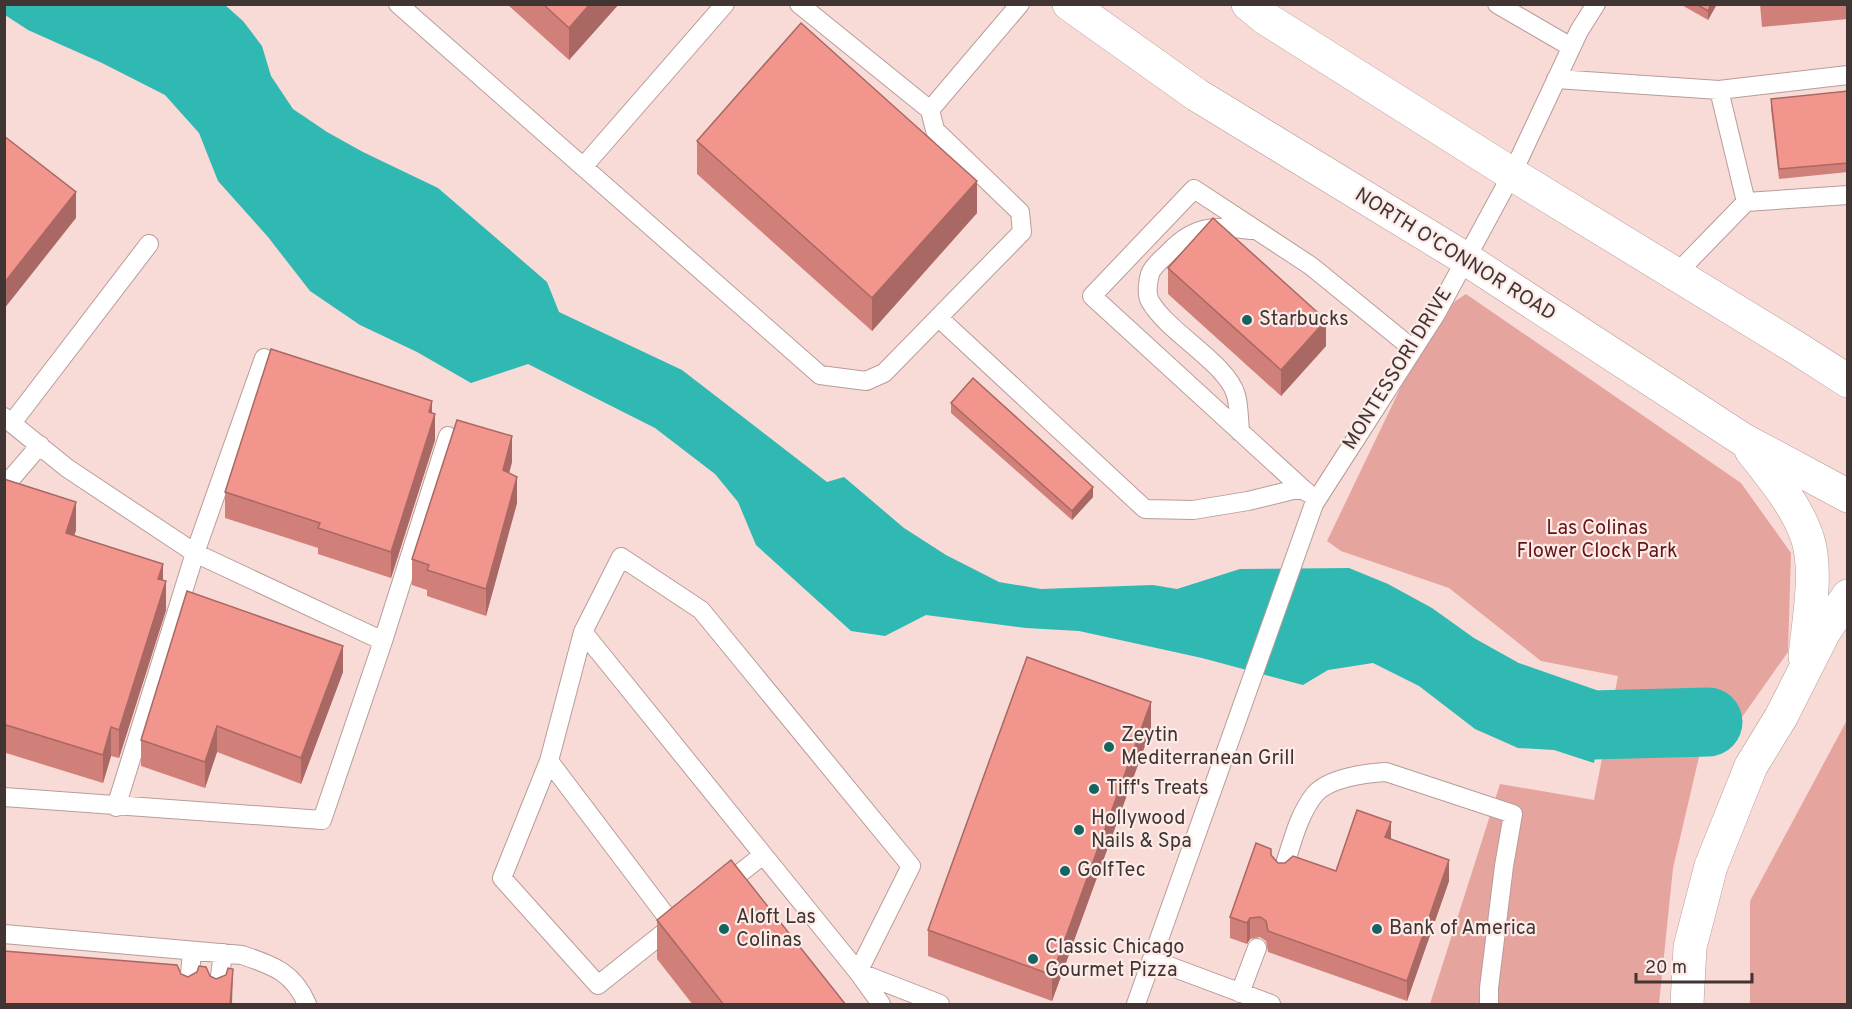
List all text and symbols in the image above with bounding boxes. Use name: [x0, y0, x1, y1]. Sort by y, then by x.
street label: NORTH O'CONNOR ROAD: [1350, 182, 1560, 328]
street label: MONTESSORI DRIVE: [1337, 283, 1459, 455]
place label: Starbucks: [1259, 307, 1349, 333]
marker: Starbucks: [1240, 313, 1254, 327]
park label: Las Colinas Flower Clock Park: [1516, 516, 1678, 565]
place label: Zeytin Mediterranean Grill: [1121, 723, 1295, 772]
marker: Zeytin Mediterranean Grill: [1102, 740, 1116, 754]
place label: Tiff's Treats: [1106, 776, 1209, 802]
marker: Tiff's Treats: [1087, 782, 1101, 796]
place label: Hollywood Nails & Spa: [1091, 806, 1192, 855]
marker: Hollywood Nails & Spa: [1072, 823, 1086, 837]
place label: GolfTec: [1077, 858, 1146, 884]
marker: GolfTec: [1058, 864, 1072, 878]
place label: Aloft Las Colinas: [736, 905, 816, 954]
place label: Bank of America: [1389, 916, 1536, 942]
marker: Aloft Las Colinas: [717, 922, 731, 936]
marker: Bank of America: [1370, 922, 1384, 936]
place label: Classic Chicago Gourmet Pizza: [1045, 935, 1184, 984]
scale bar: [1636, 946, 1752, 984]
marker: Classic Chicago Gourmet Pizza: [1026, 952, 1040, 966]
text: 20 m: [1645, 957, 1687, 980]

